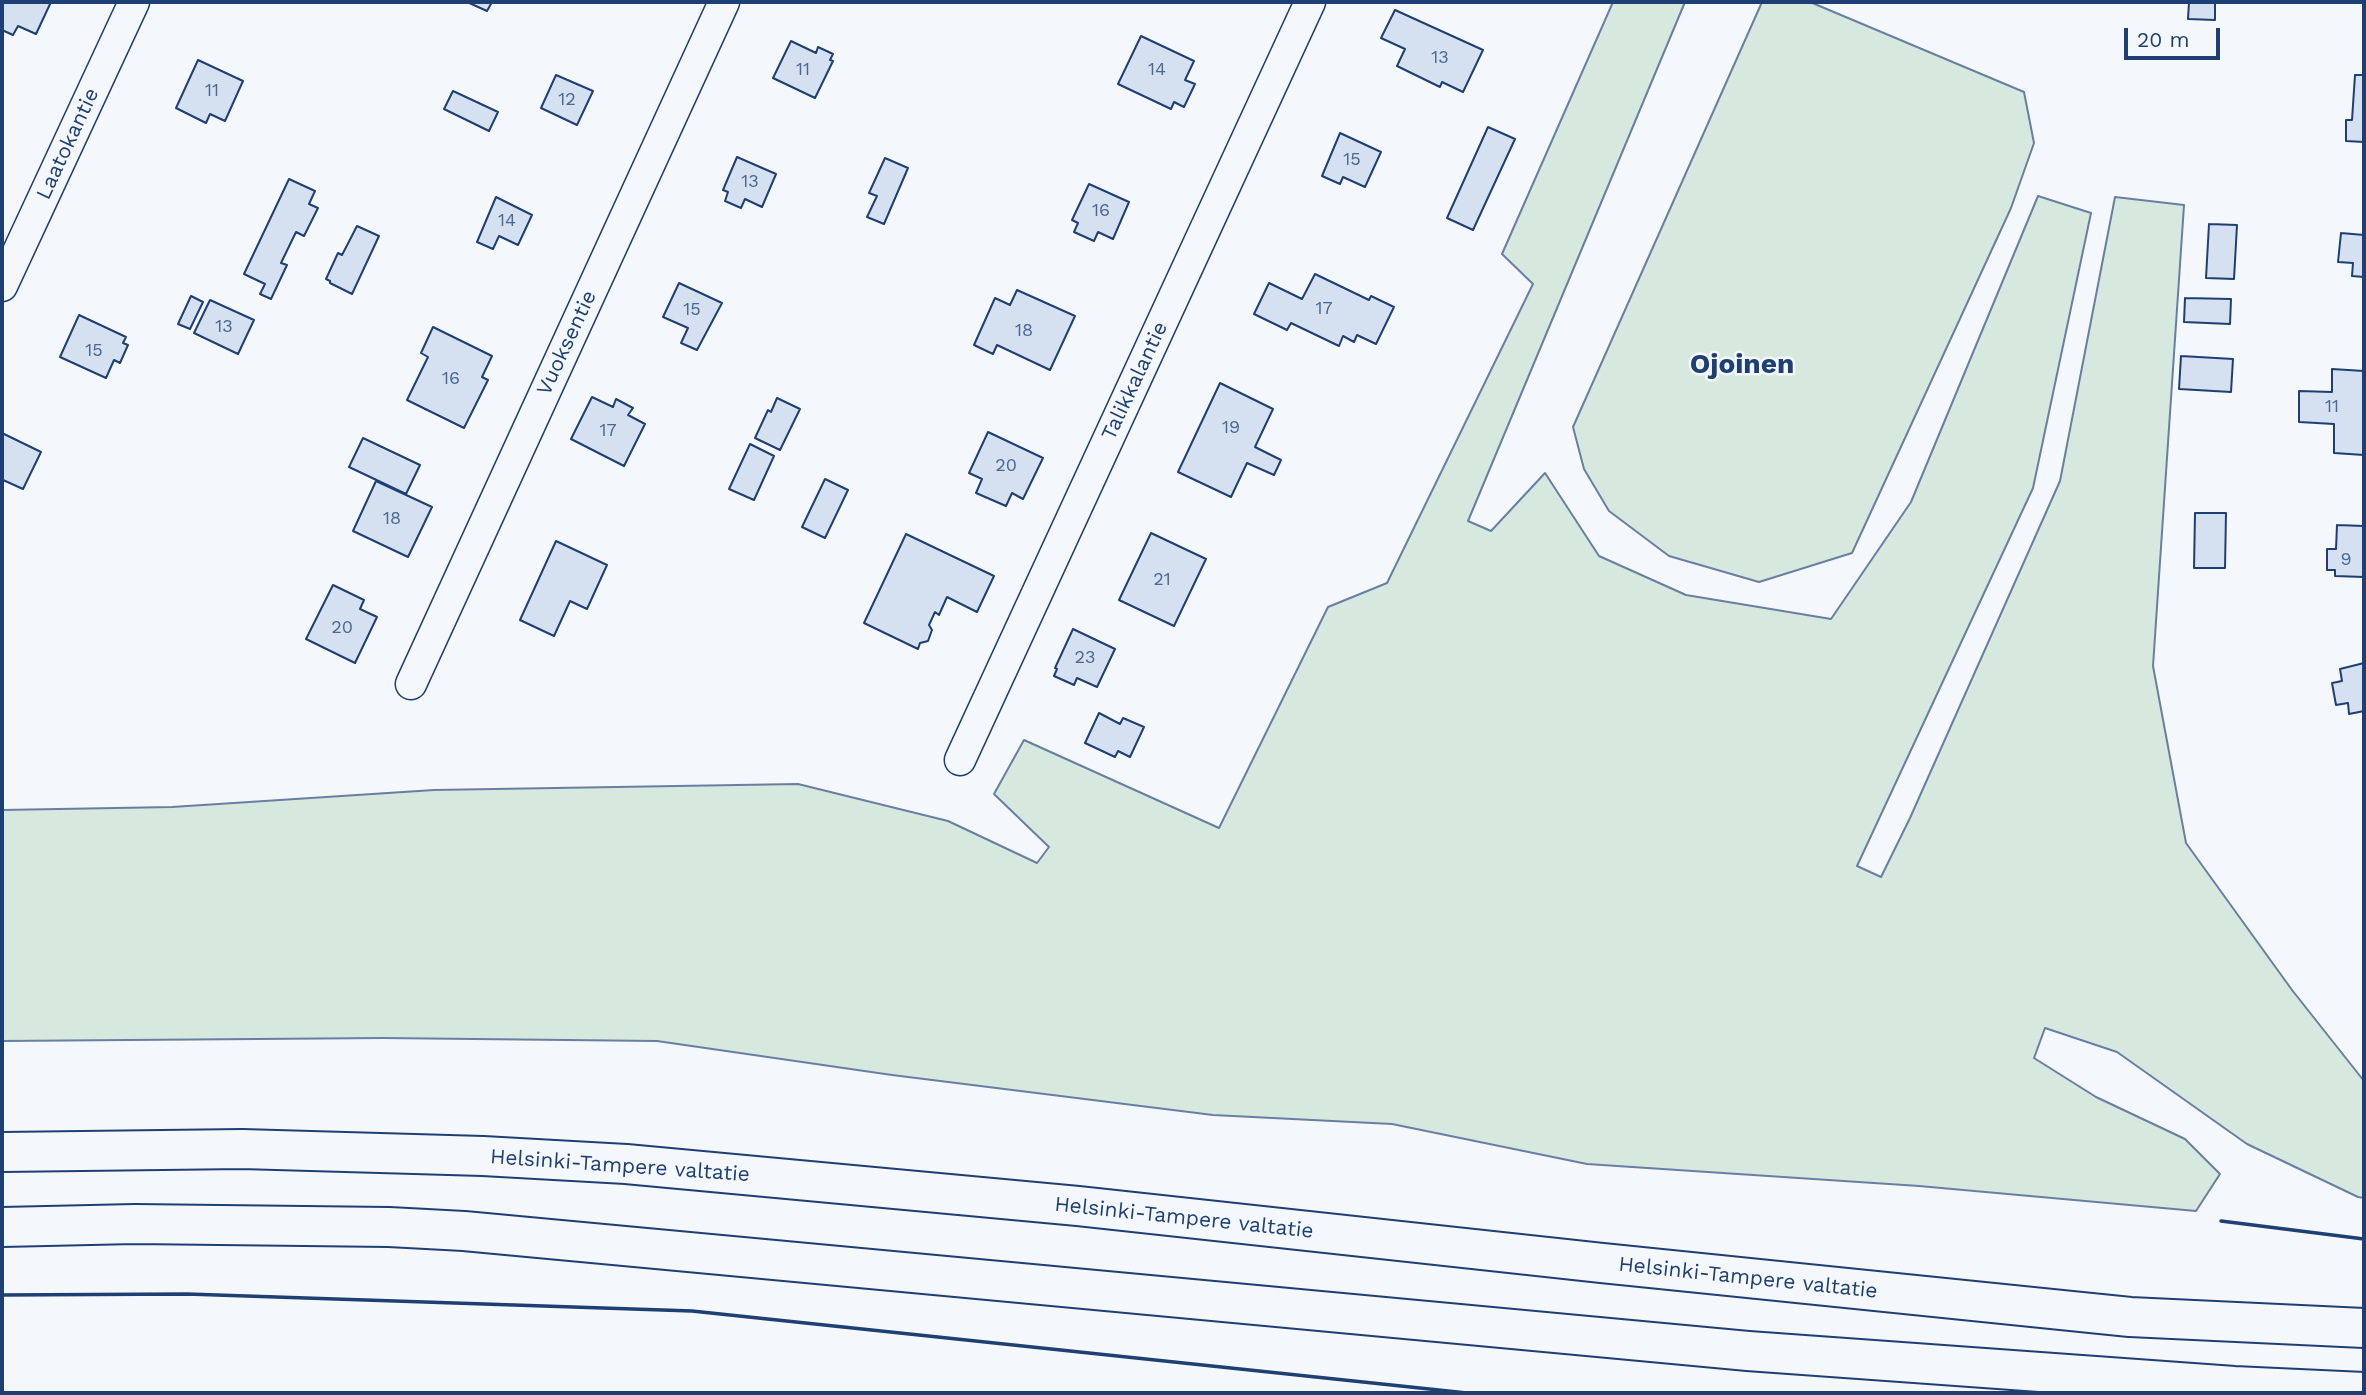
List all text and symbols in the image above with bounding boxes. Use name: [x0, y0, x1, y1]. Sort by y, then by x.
scale bar: [2128, 14, 2224, 58]
text: 20 m: [2137, 27, 2189, 52]
house number: 13: [1431, 47, 1449, 69]
house number: 11: [796, 59, 810, 81]
house number: 14: [1148, 59, 1166, 81]
house number: 11: [205, 80, 219, 102]
street label: Laatokantie: [31, 84, 105, 204]
house number: 12: [558, 89, 576, 111]
house number: 15: [1343, 149, 1361, 171]
house number: 13: [741, 171, 759, 193]
house number: 16: [1092, 200, 1110, 222]
house number: 14: [498, 210, 516, 232]
street label: Vuoksentie: [532, 287, 602, 399]
house number: 17: [1315, 298, 1333, 320]
house number: 15: [683, 299, 701, 321]
house number: 13: [215, 316, 233, 338]
street label: Talikkalantie: [1097, 318, 1173, 444]
house number: 18: [1015, 320, 1033, 342]
house number: 15: [85, 340, 103, 362]
district label: Ojoinen: [1690, 348, 1794, 382]
house number: 16: [442, 368, 460, 390]
house number: 11: [2325, 396, 2339, 418]
house number: 19: [1222, 417, 1240, 439]
house number: 17: [599, 420, 617, 442]
house number: 20: [995, 455, 1017, 477]
house number: 18: [383, 508, 401, 530]
house number: 9: [2340, 549, 2352, 571]
house number: 21: [1153, 569, 1171, 591]
house number: 20: [331, 617, 353, 639]
house number: 23: [1075, 647, 1095, 669]
street label: Helsinki-Tampere valtatie: [489, 1144, 751, 1188]
street label: Helsinki-Tampere valtatie: [1053, 1192, 1315, 1244]
street label: Helsinki-Tampere valtatie: [1617, 1252, 1879, 1304]

